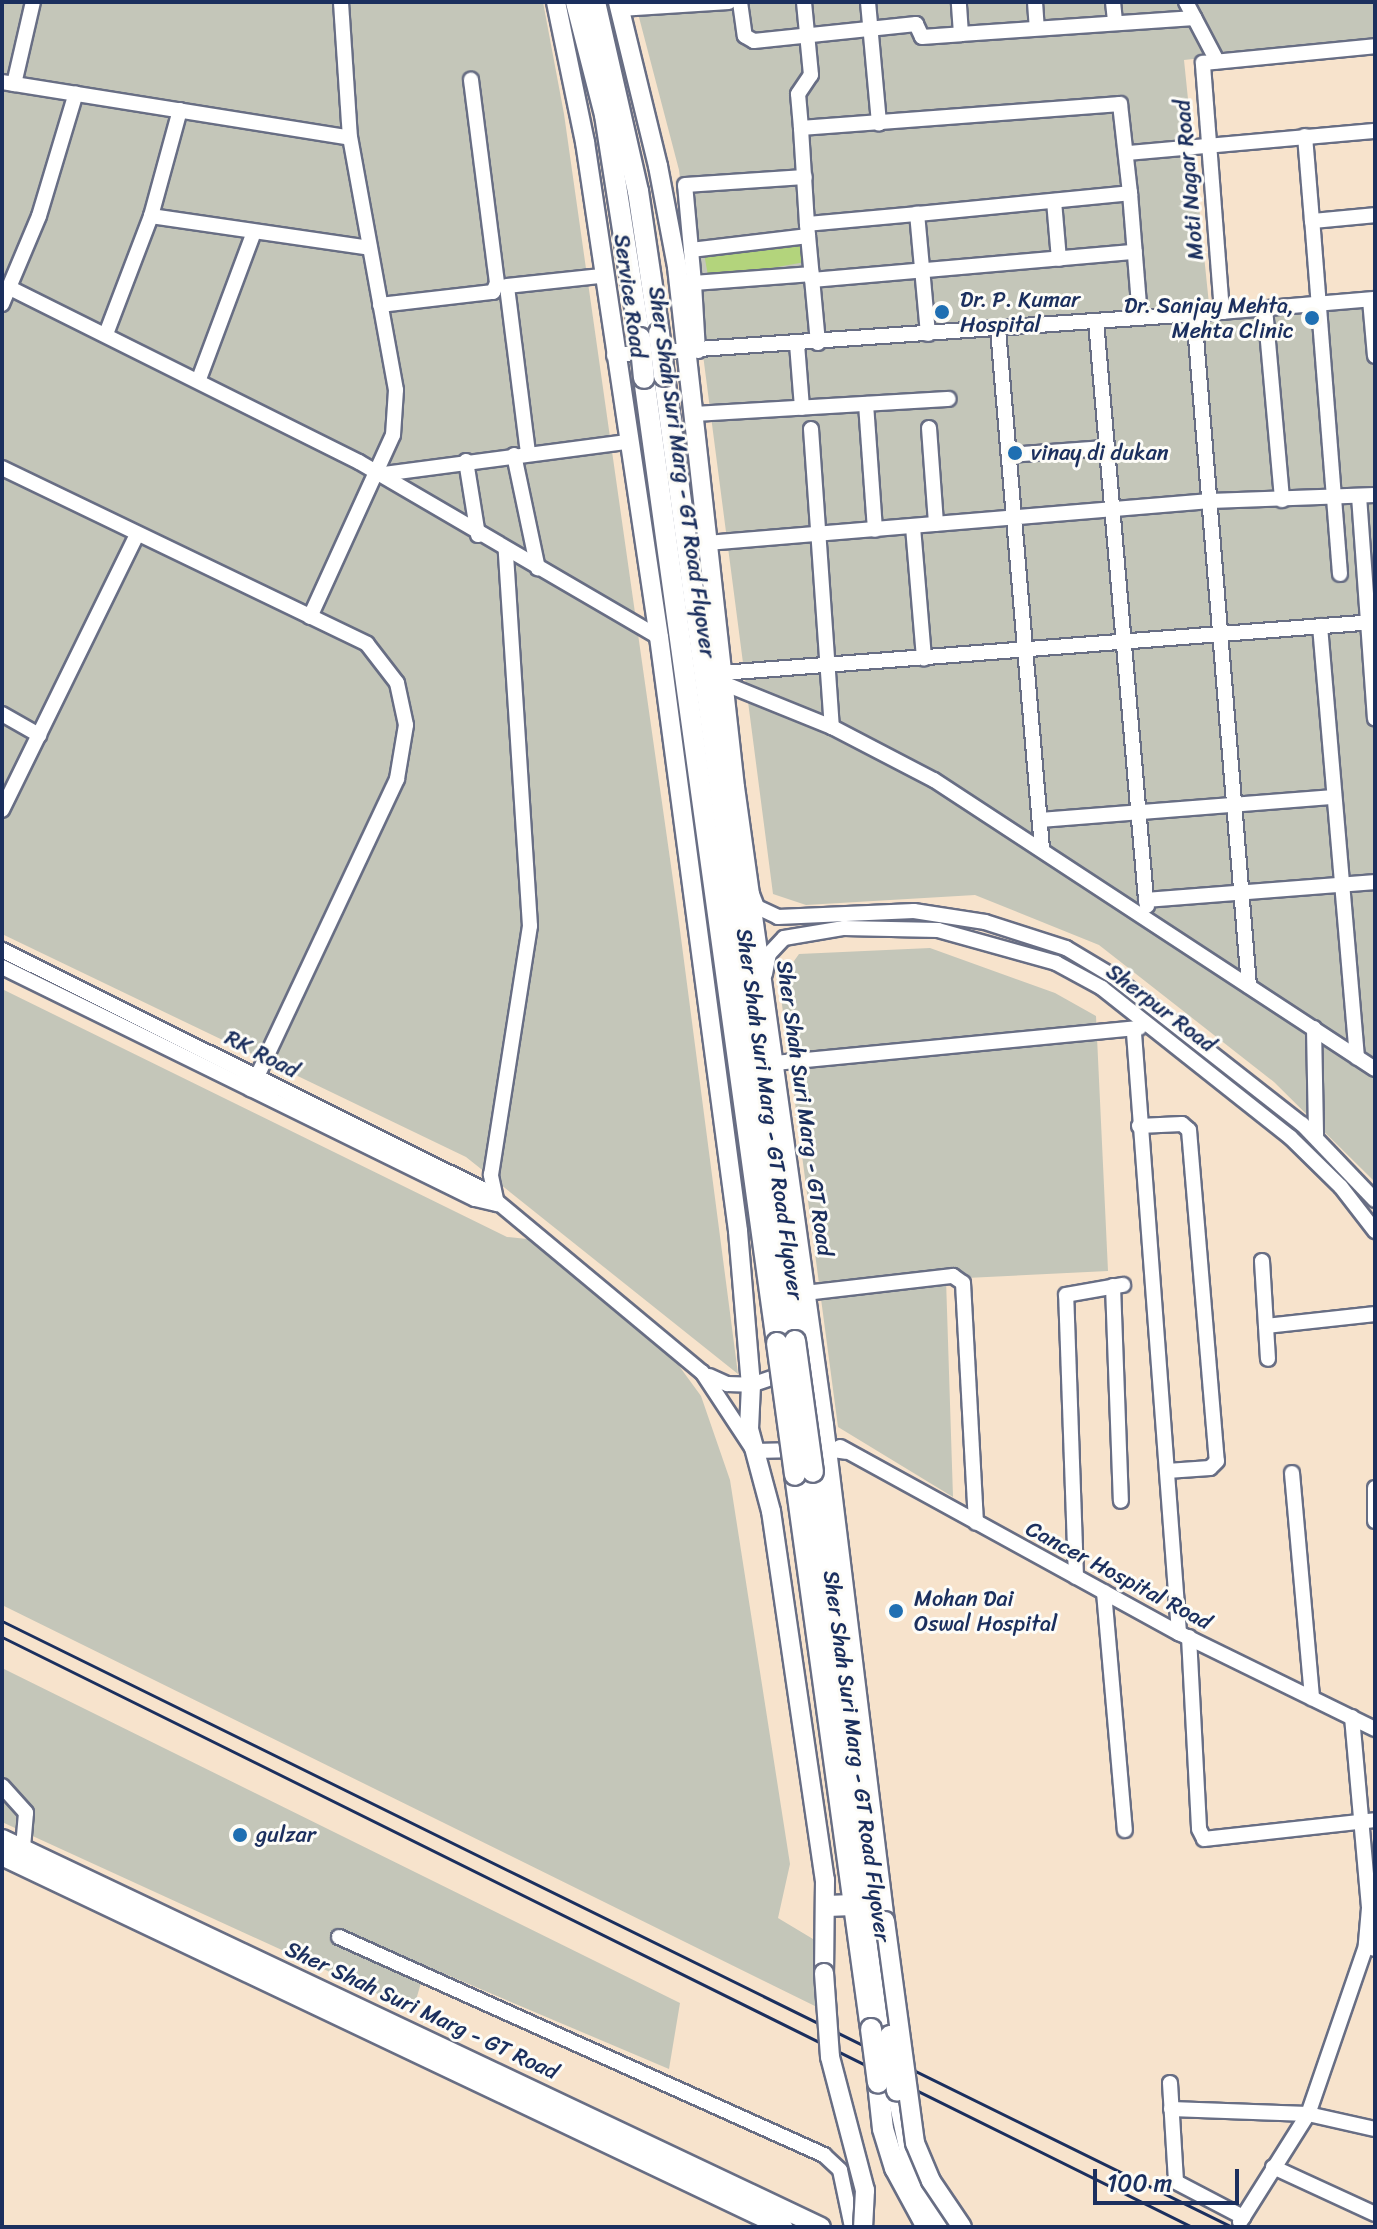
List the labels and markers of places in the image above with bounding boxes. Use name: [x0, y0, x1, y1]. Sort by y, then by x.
place label: Dr. P. Kumar Hospital: [960, 286, 1078, 338]
place label: Dr. Sanjay Mehta, Mehta Clinic: [1122, 292, 1294, 344]
marker: Dr. P. Kumar Hospital: [931, 301, 953, 323]
marker: Dr. Sanjay Mehta, Mehta Clinic: [1301, 307, 1323, 329]
place label: vinay di dukan: [1031, 440, 1169, 466]
marker: vinay di dukan: [1006, 444, 1024, 462]
place label: Mohan Dai Oswal Hospital: [914, 1585, 1057, 1636]
marker: Mohan Dai Oswal Hospital: [885, 1600, 907, 1622]
place label: gulzar: [256, 1822, 316, 1848]
marker: gulzar: [231, 1826, 249, 1844]

